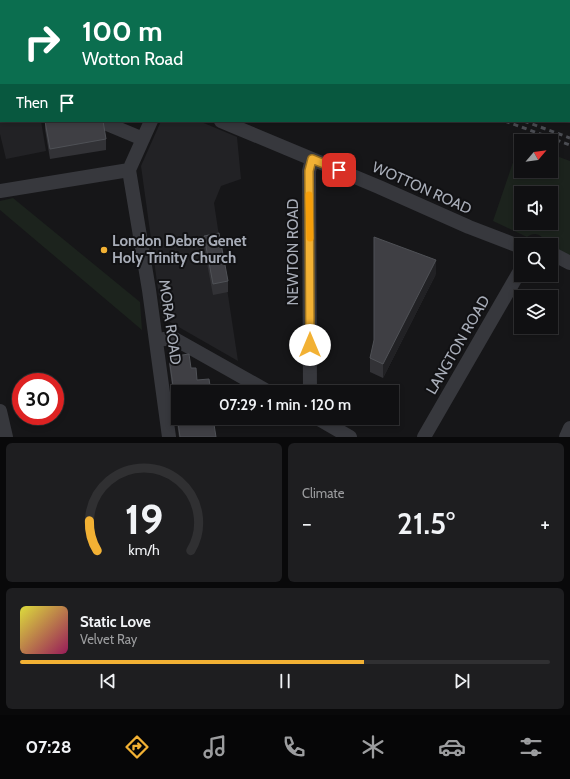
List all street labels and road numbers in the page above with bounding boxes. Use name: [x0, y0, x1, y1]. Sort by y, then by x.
street label: WOTTON ROAD: [369, 158, 475, 218]
street label: NEWTON ROAD: [284, 199, 302, 305]
street label: MORA ROAD: [155, 278, 185, 366]
street label: LANGTON ROAD: [422, 292, 494, 398]

